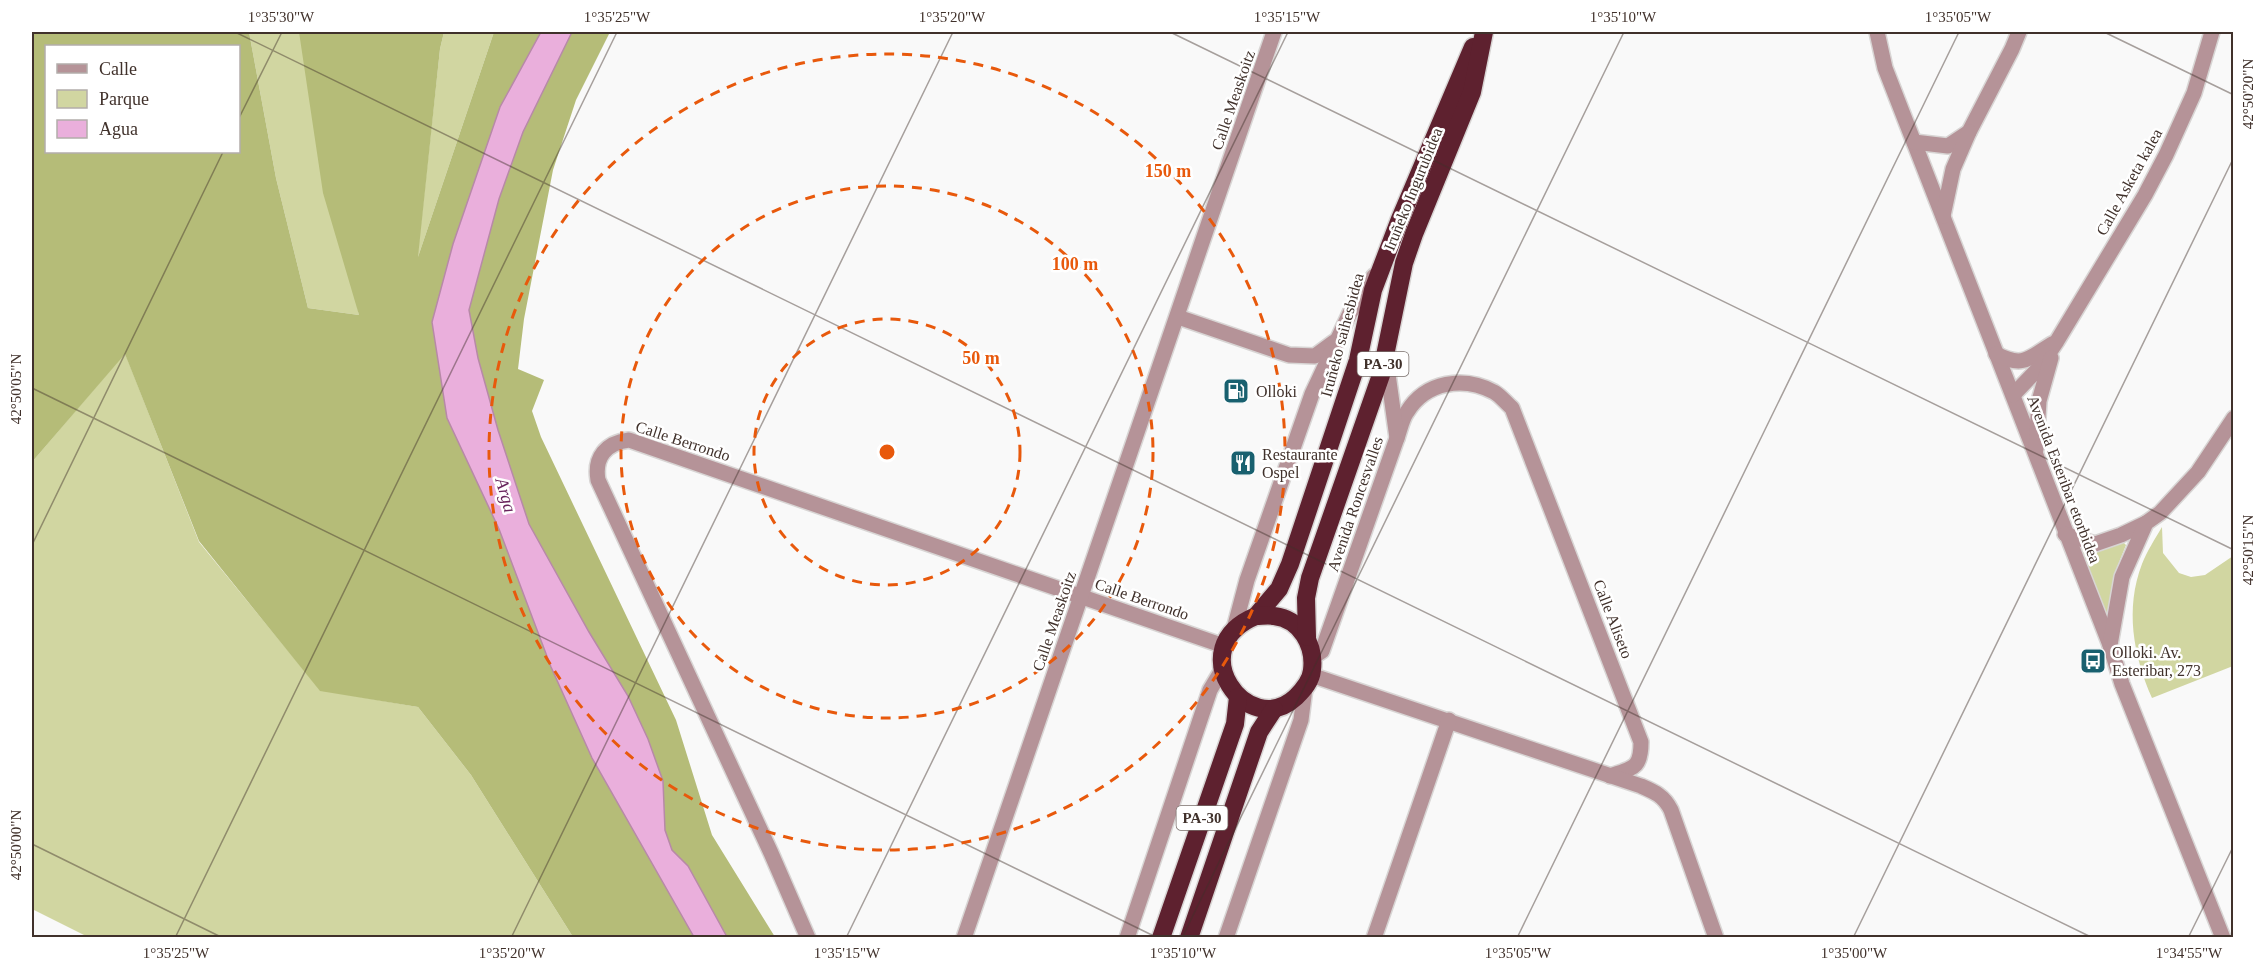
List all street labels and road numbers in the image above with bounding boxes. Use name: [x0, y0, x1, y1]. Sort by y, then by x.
street label: Calle Measkoitz: [1208, 48, 1258, 152]
street label: Iruñeko Ingurubidea: [1381, 125, 1446, 253]
street label: Calle Asketa kalea: [2093, 126, 2165, 238]
street label: Iruñeko saihesbidea: [1317, 271, 1367, 399]
road number: PA-30: [1358, 352, 1408, 376]
street label: Avenida Esteribar etorbidea: [2024, 393, 2104, 565]
street label: Calle Berrondo: [634, 418, 732, 464]
street label: Avenida Roncesvalles: [1324, 434, 1386, 574]
street label: Calle Measkoitz: [1029, 569, 1079, 673]
street label: Calle Berrondo: [1093, 575, 1191, 623]
street label: Calle Aliseto: [1590, 577, 1636, 661]
road number: PA-30: [1176, 806, 1228, 830]

